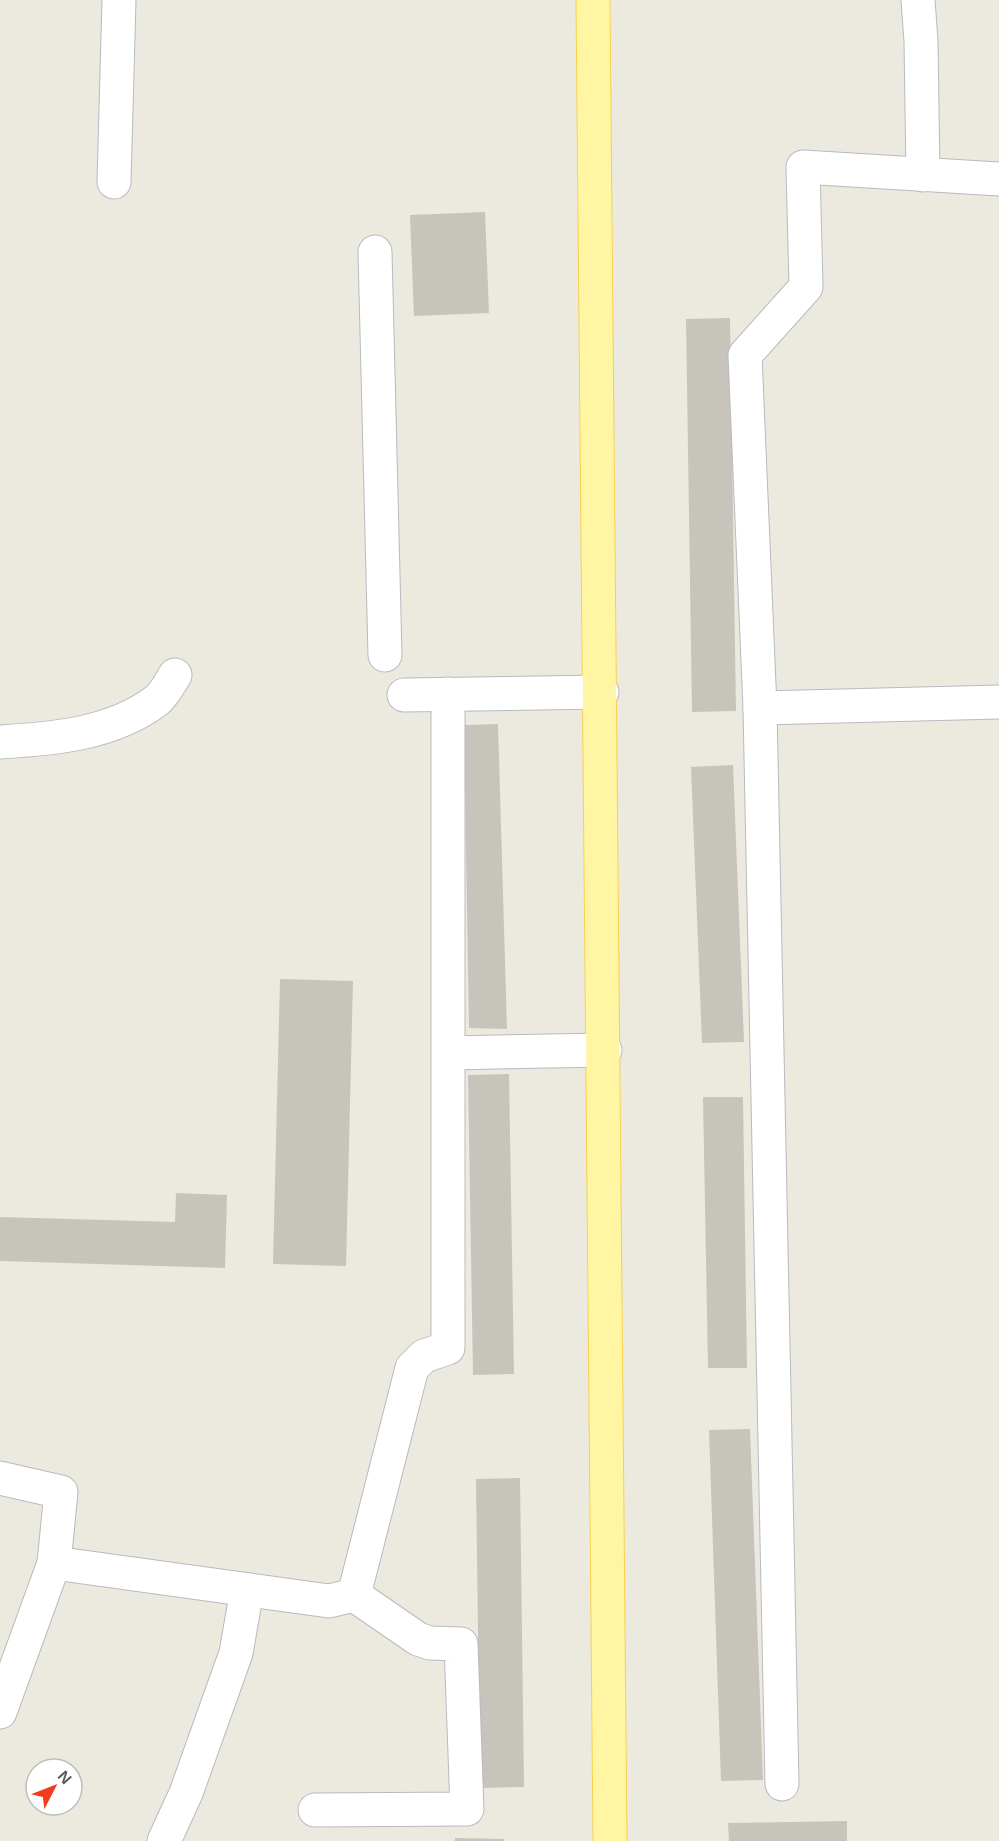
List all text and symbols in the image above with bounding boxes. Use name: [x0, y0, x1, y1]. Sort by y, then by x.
north arrow: [24, 1757, 84, 1817]
text: N: [55, 1767, 75, 1787]

